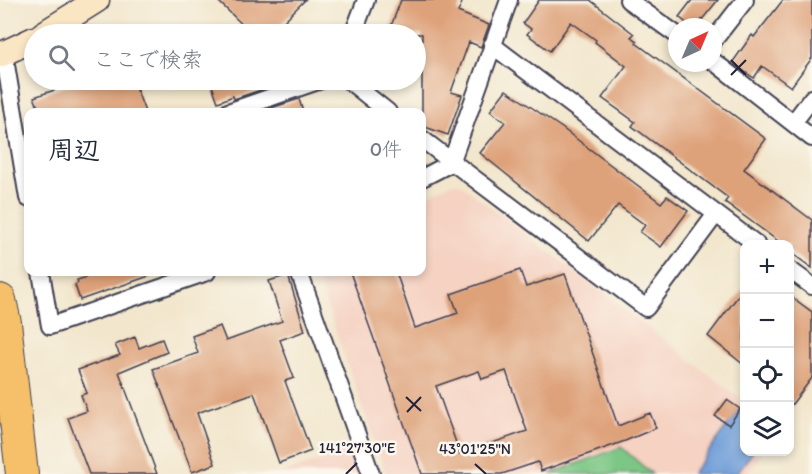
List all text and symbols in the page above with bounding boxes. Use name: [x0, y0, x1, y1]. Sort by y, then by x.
north arrow: [668, 18, 722, 72]
search box: [24, 24, 426, 90]
icon: search: [45, 41, 78, 74]
text: ここで検索: [93, 46, 203, 73]
text: 周辺: [48, 134, 100, 166]
text: 0件: [370, 137, 402, 161]
map controls: [740, 240, 794, 456]
button: +: [740, 240, 794, 294]
button: −: [740, 294, 794, 348]
button: locate: [740, 348, 794, 402]
button: layers: [740, 402, 794, 456]
text: 141°27'30"E: [319, 439, 395, 457]
text: 43°01'25"N: [439, 440, 511, 458]

